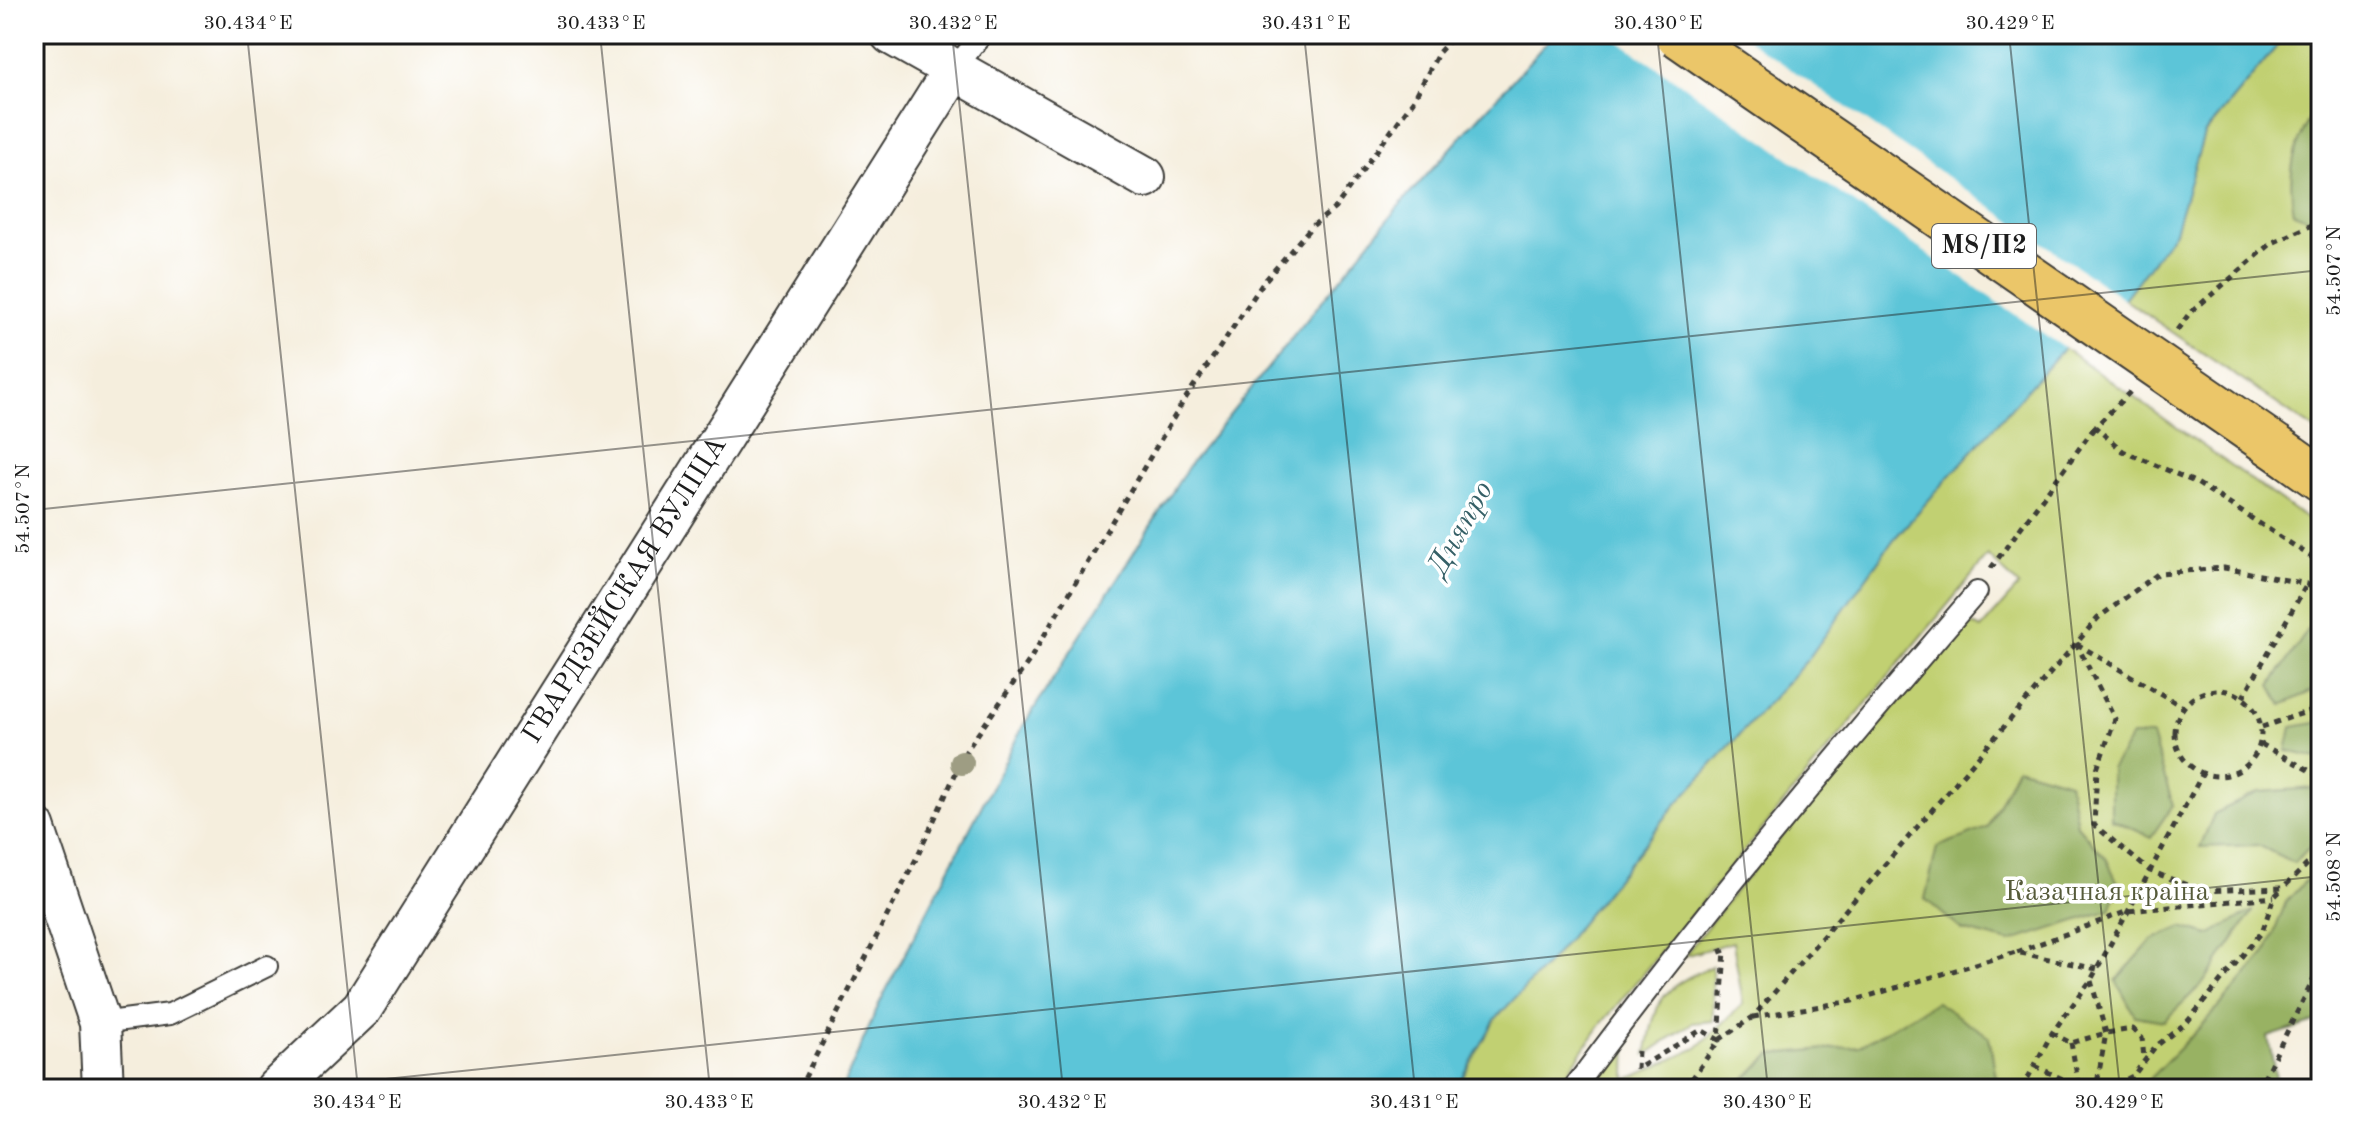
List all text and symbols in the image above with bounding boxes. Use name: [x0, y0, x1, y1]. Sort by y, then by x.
text: 30.434°E: [204, 14, 293, 34]
text: 30.433°E: [557, 14, 646, 34]
text: 30.432°E: [909, 14, 998, 34]
text: 30.431°E: [1262, 14, 1351, 34]
text: 30.430°E: [1614, 14, 1703, 34]
text: 30.429°E: [1966, 14, 2055, 34]
road number: М8/П2: [1932, 224, 2036, 268]
text: 54.507°N: [2325, 226, 2345, 316]
street label: ГВАРДЗЕЙСКАЯ ВУЛІЦА: [518, 432, 732, 749]
text: 54.507°N: [14, 464, 34, 554]
water label: Дняпро: [1421, 477, 1499, 585]
text: 54.508°N: [2325, 832, 2345, 922]
park label: Казачная краіна: [2005, 879, 2210, 907]
text: 30.434°E: [313, 1093, 402, 1113]
text: 30.433°E: [665, 1093, 754, 1113]
text: 30.432°E: [1018, 1093, 1107, 1113]
text: 30.431°E: [1370, 1093, 1459, 1113]
text: 30.430°E: [1723, 1093, 1812, 1113]
text: 30.429°E: [2075, 1093, 2164, 1113]

